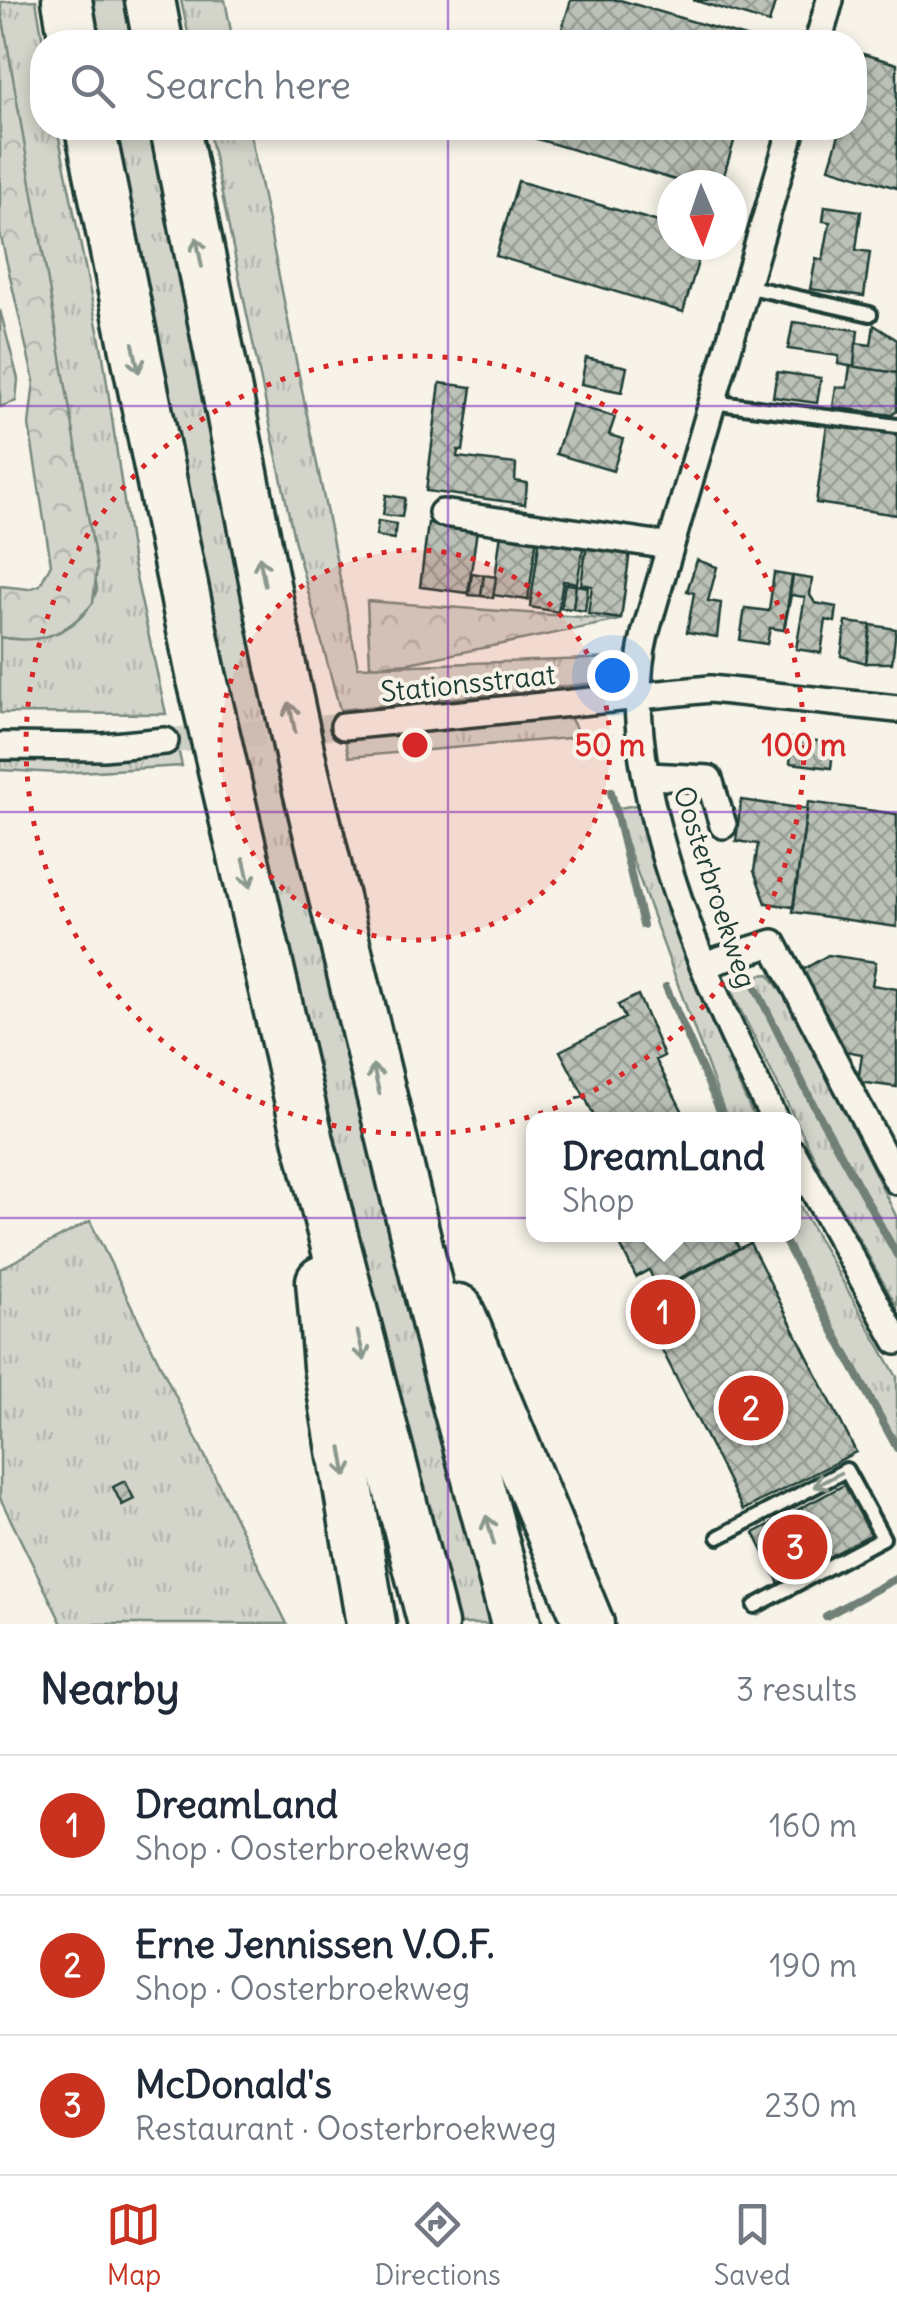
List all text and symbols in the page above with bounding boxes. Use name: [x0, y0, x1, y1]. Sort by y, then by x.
search box: [30, 30, 867, 140]
icon: search: [65, 58, 120, 113]
text: Search here: [145, 62, 351, 109]
north arrow: [657, 170, 747, 260]
one-way arrow: [189, 237, 208, 269]
one-way arrow: [128, 341, 146, 373]
one-way arrow: [252, 555, 271, 587]
your location: [587, 650, 638, 701]
street label: Stationsstraat: [379, 656, 557, 710]
one-way arrow: [282, 702, 301, 734]
text: 50 m: [575, 726, 645, 764]
text: 100 m: [762, 726, 846, 764]
centre of rings: [397, 727, 433, 763]
street label: Oosterbroekweg: [665, 781, 765, 993]
one-way arrow: [239, 856, 257, 888]
one-way arrow: [366, 1064, 384, 1096]
popup: [526, 1112, 801, 1242]
text: DreamLand: [562, 1133, 765, 1180]
text: Shop: [562, 1180, 634, 1221]
pin: 1: [630, 1274, 696, 1350]
one-way arrow: [353, 1329, 371, 1361]
pin: 2: [718, 1370, 784, 1446]
one-way arrow: [335, 1445, 354, 1478]
one-way arrow: [813, 1471, 843, 1490]
pin: 3: [762, 1510, 828, 1584]
one-way arrow: [480, 1515, 499, 1546]
text: Nearby: [40, 1663, 179, 1715]
text: 3 results: [736, 1669, 857, 1710]
text: DreamLand: [135, 1781, 338, 1828]
text: 1: [66, 1805, 79, 1846]
text: 160 m: [769, 1805, 857, 1846]
text: Shop · Oosterbroekweg: [135, 1828, 470, 1869]
text: Erne Jennissen V.O.F.: [135, 1921, 495, 1968]
text: 2: [64, 1945, 81, 1986]
text: 190 m: [769, 1945, 857, 1986]
text: Shop · Oosterbroekweg: [135, 1968, 470, 2009]
text: McDonald's: [135, 2061, 332, 2108]
text: 3: [63, 2085, 82, 2126]
text: 230 m: [765, 2085, 857, 2126]
text: Restaurant · Oosterbroekweg: [135, 2108, 557, 2149]
tab: Map: [106, 2197, 161, 2293]
tab: Directions: [374, 2197, 501, 2293]
tab: Saved: [714, 2197, 791, 2293]

